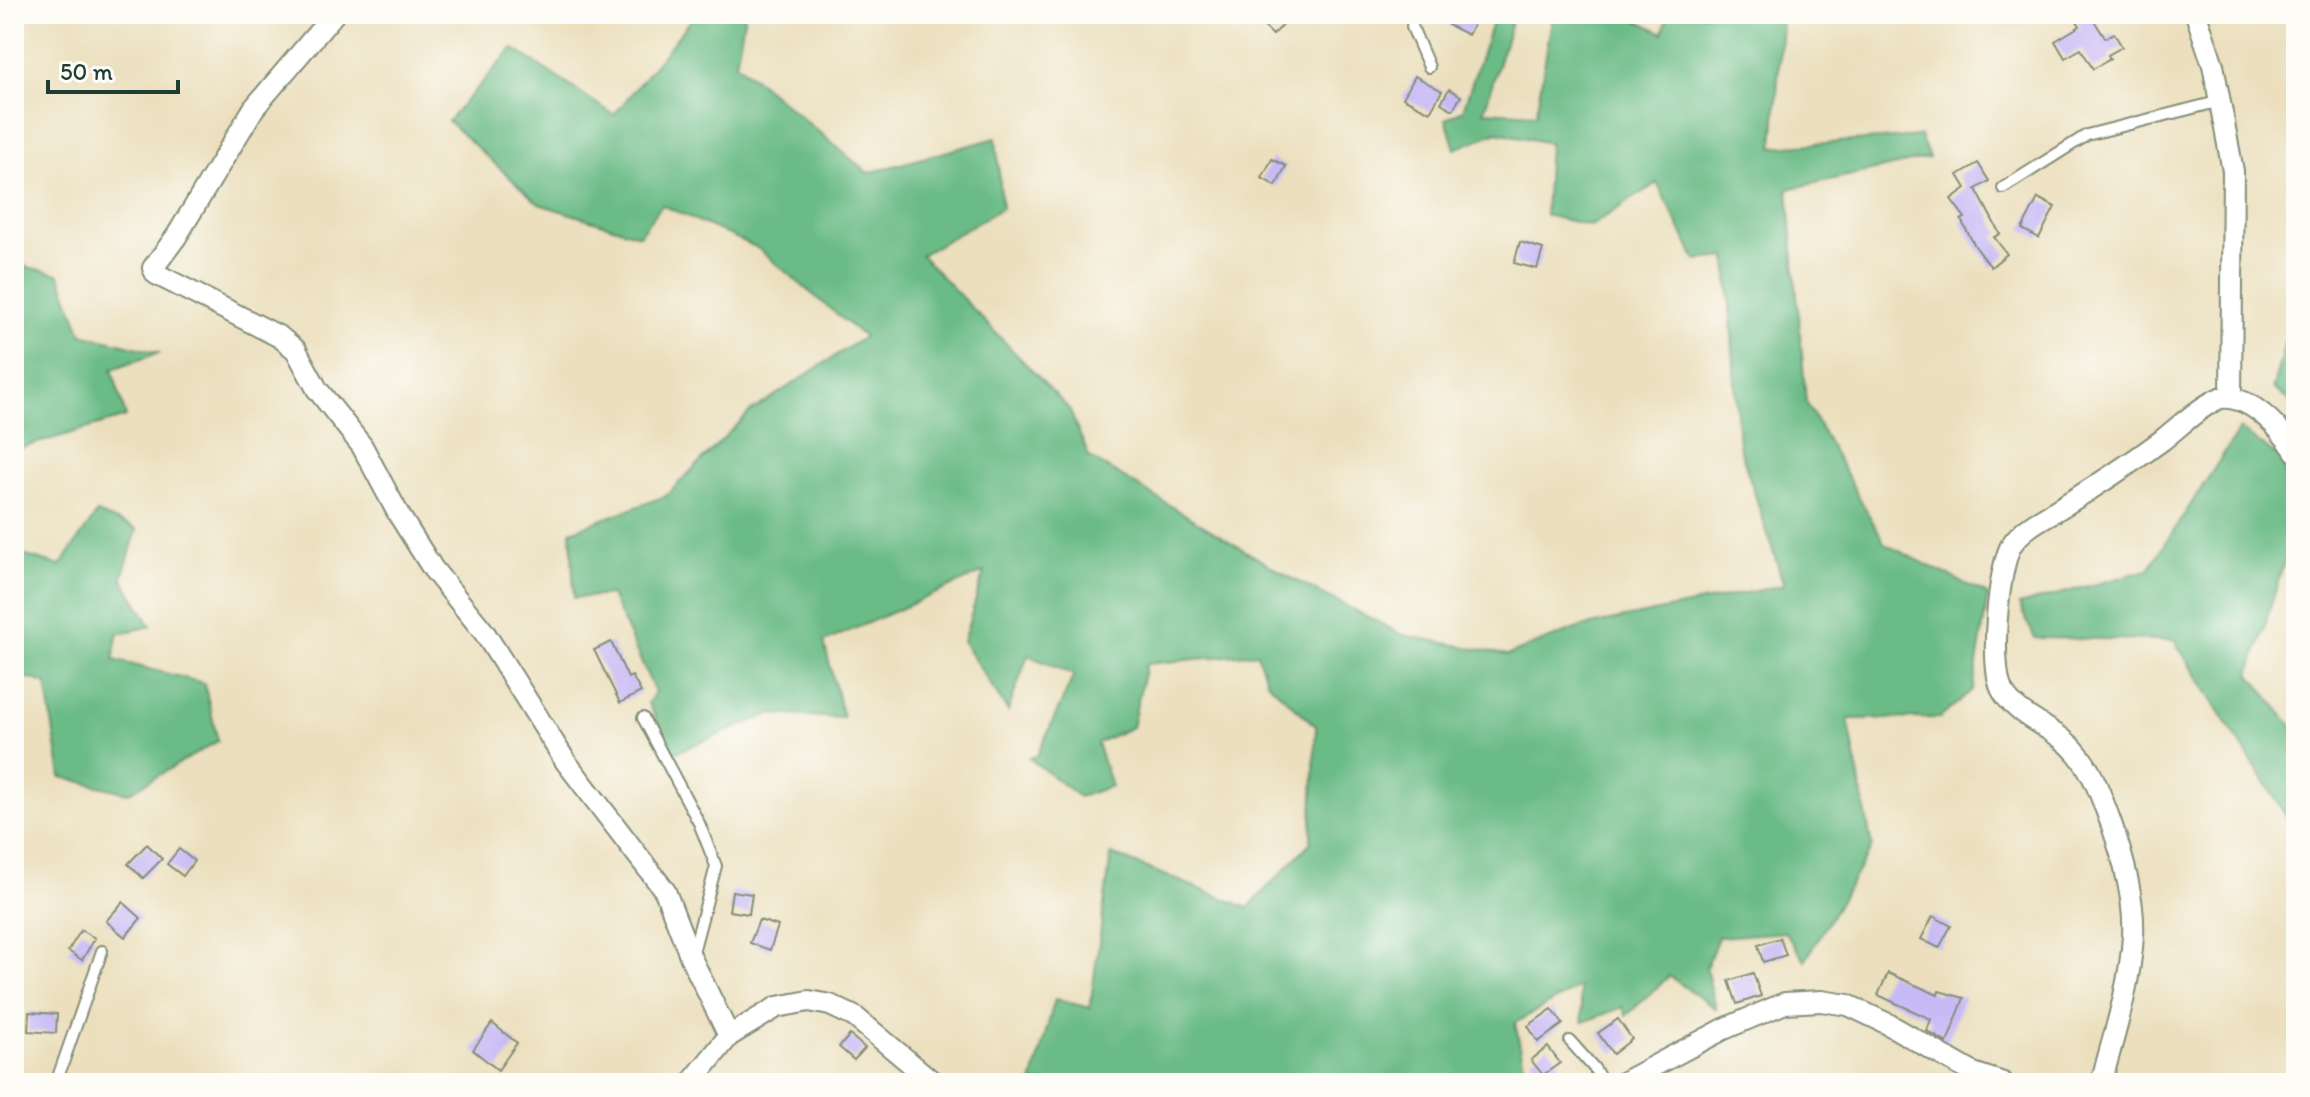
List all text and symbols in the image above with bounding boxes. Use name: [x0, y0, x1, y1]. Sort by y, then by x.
scale bar: [48, 44, 178, 94]
text: 50 m: [60, 57, 113, 86]

